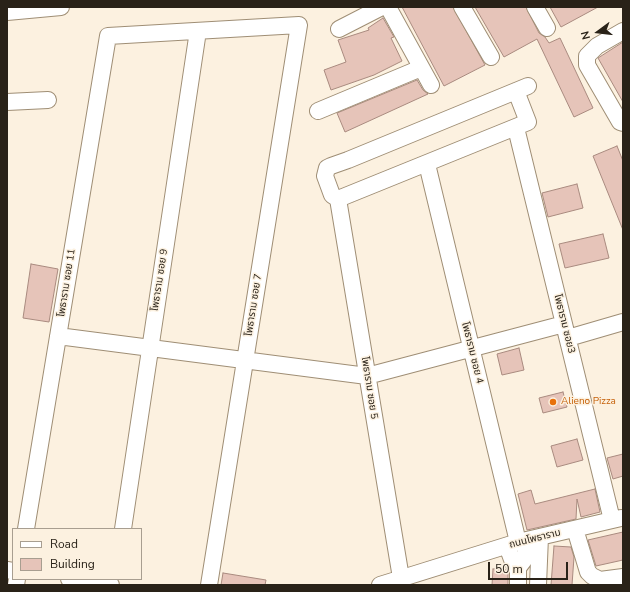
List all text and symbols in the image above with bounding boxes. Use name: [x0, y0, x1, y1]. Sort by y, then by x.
north arrow: [578, 12, 618, 52]
text: N: [578, 29, 594, 41]
street label: โพธาราม ซอย 11: [56, 248, 78, 318]
street label: โพธาราม ซอย 9: [149, 248, 171, 312]
street label: โพธาราม ซอย 7: [243, 273, 265, 337]
street label: โพธาราม ซอย3: [551, 293, 577, 355]
street label: โพธาราม ซอย 4: [459, 321, 485, 385]
street label: โพธาราม ซอย 5: [358, 356, 380, 420]
place label: Alieno Pizza: [561, 396, 616, 408]
marker: Alieno Pizza: [548, 397, 558, 407]
street label: ถนนโพธาราม: [508, 527, 562, 551]
legend: [12, 528, 142, 580]
text: Road: [50, 536, 78, 552]
scale bar: [490, 554, 570, 580]
text: Building: [50, 556, 95, 572]
text: 50 m: [495, 561, 523, 577]

